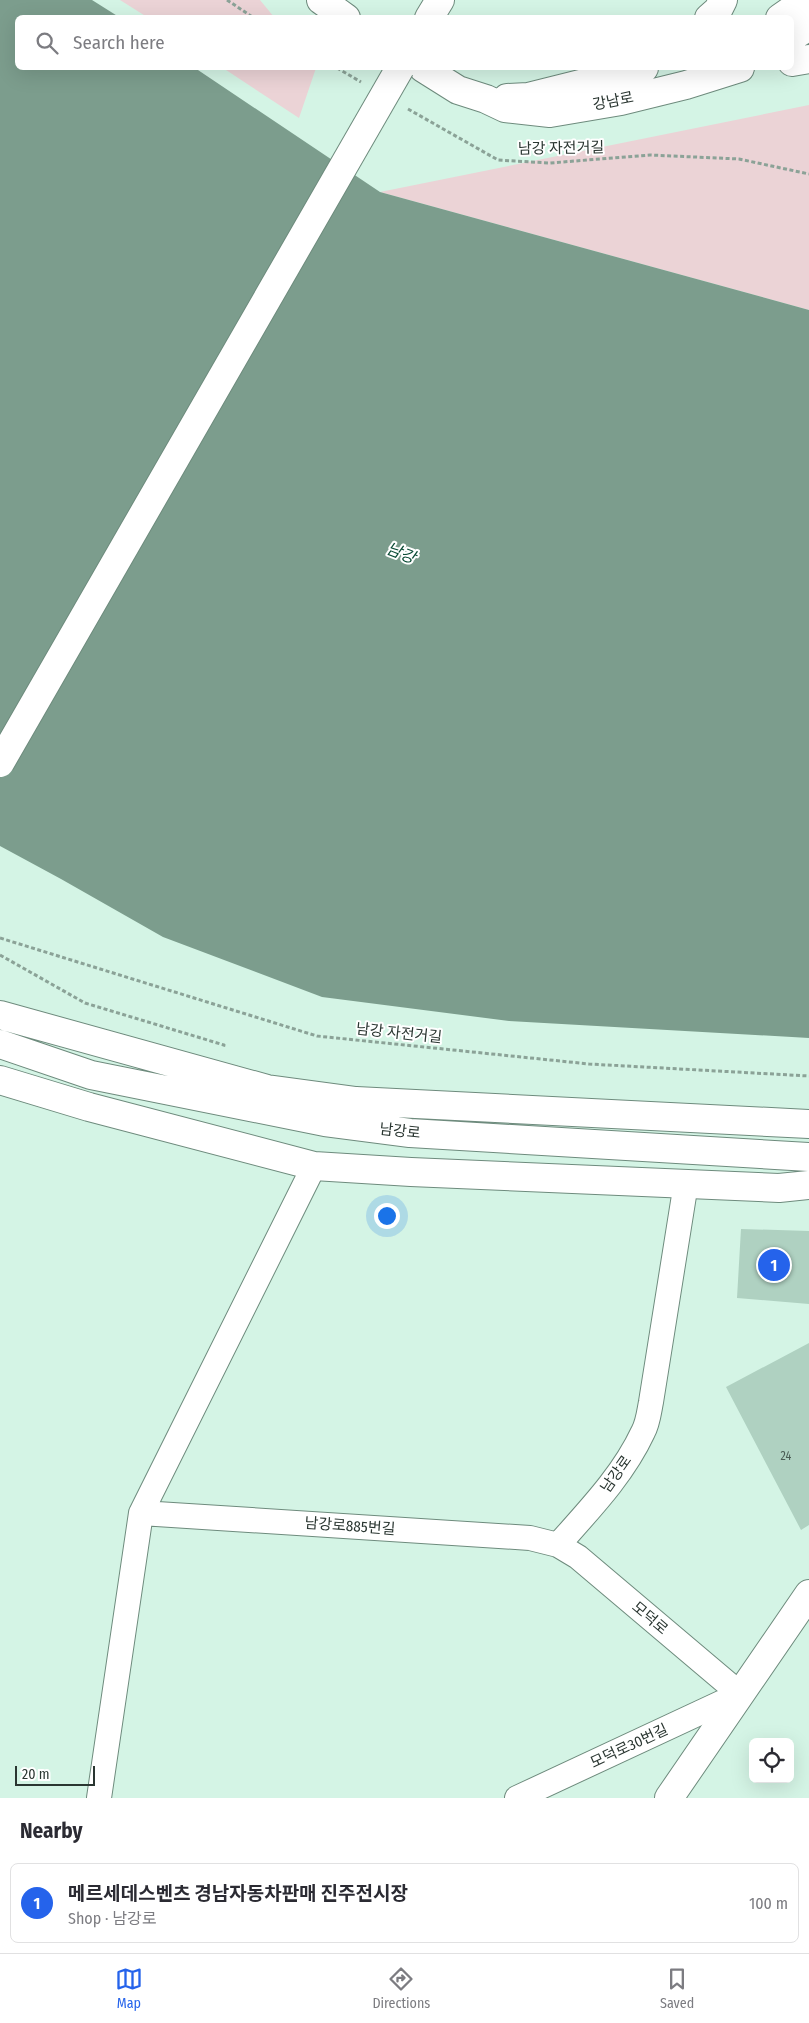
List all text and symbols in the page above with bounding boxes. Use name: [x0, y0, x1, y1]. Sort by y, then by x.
search box: [15, 15, 794, 70]
icon: search: [33, 29, 61, 57]
text: Search here: [73, 31, 165, 54]
street label: 강남로: [591, 88, 635, 114]
street label: 남강 자전거길: [518, 138, 604, 158]
water label: 남강: [384, 539, 420, 568]
street label: 남강 자전거길: [355, 1020, 443, 1046]
street label: 남강로: [378, 1120, 422, 1142]
your location: [374, 1203, 400, 1229]
pin: 1: [758, 1246, 790, 1284]
house number: 24: [781, 1449, 792, 1463]
street label: 남강로: [597, 1452, 635, 1496]
street label: 남강로885번길: [304, 1514, 396, 1538]
street label: 모덕로: [628, 1598, 672, 1638]
street label: 모덕로30번길: [587, 1720, 671, 1772]
map controls: [749, 1738, 794, 1783]
button: locate: [749, 1738, 794, 1783]
scale bar: [15, 1763, 95, 1786]
text: 20 m: [22, 1766, 50, 1783]
text: Nearby: [20, 1818, 82, 1844]
text: 메르세데스벤츠 경남자동차판매 진주전시장: [68, 1882, 408, 1905]
text: 1: [34, 1894, 40, 1913]
text: 100 m: [749, 1894, 788, 1913]
text: Shop · 남강로: [68, 1909, 156, 1928]
tab: Map: [115, 1965, 143, 2012]
tab: Directions: [372, 1965, 430, 2012]
tab: Saved: [660, 1965, 694, 2012]

